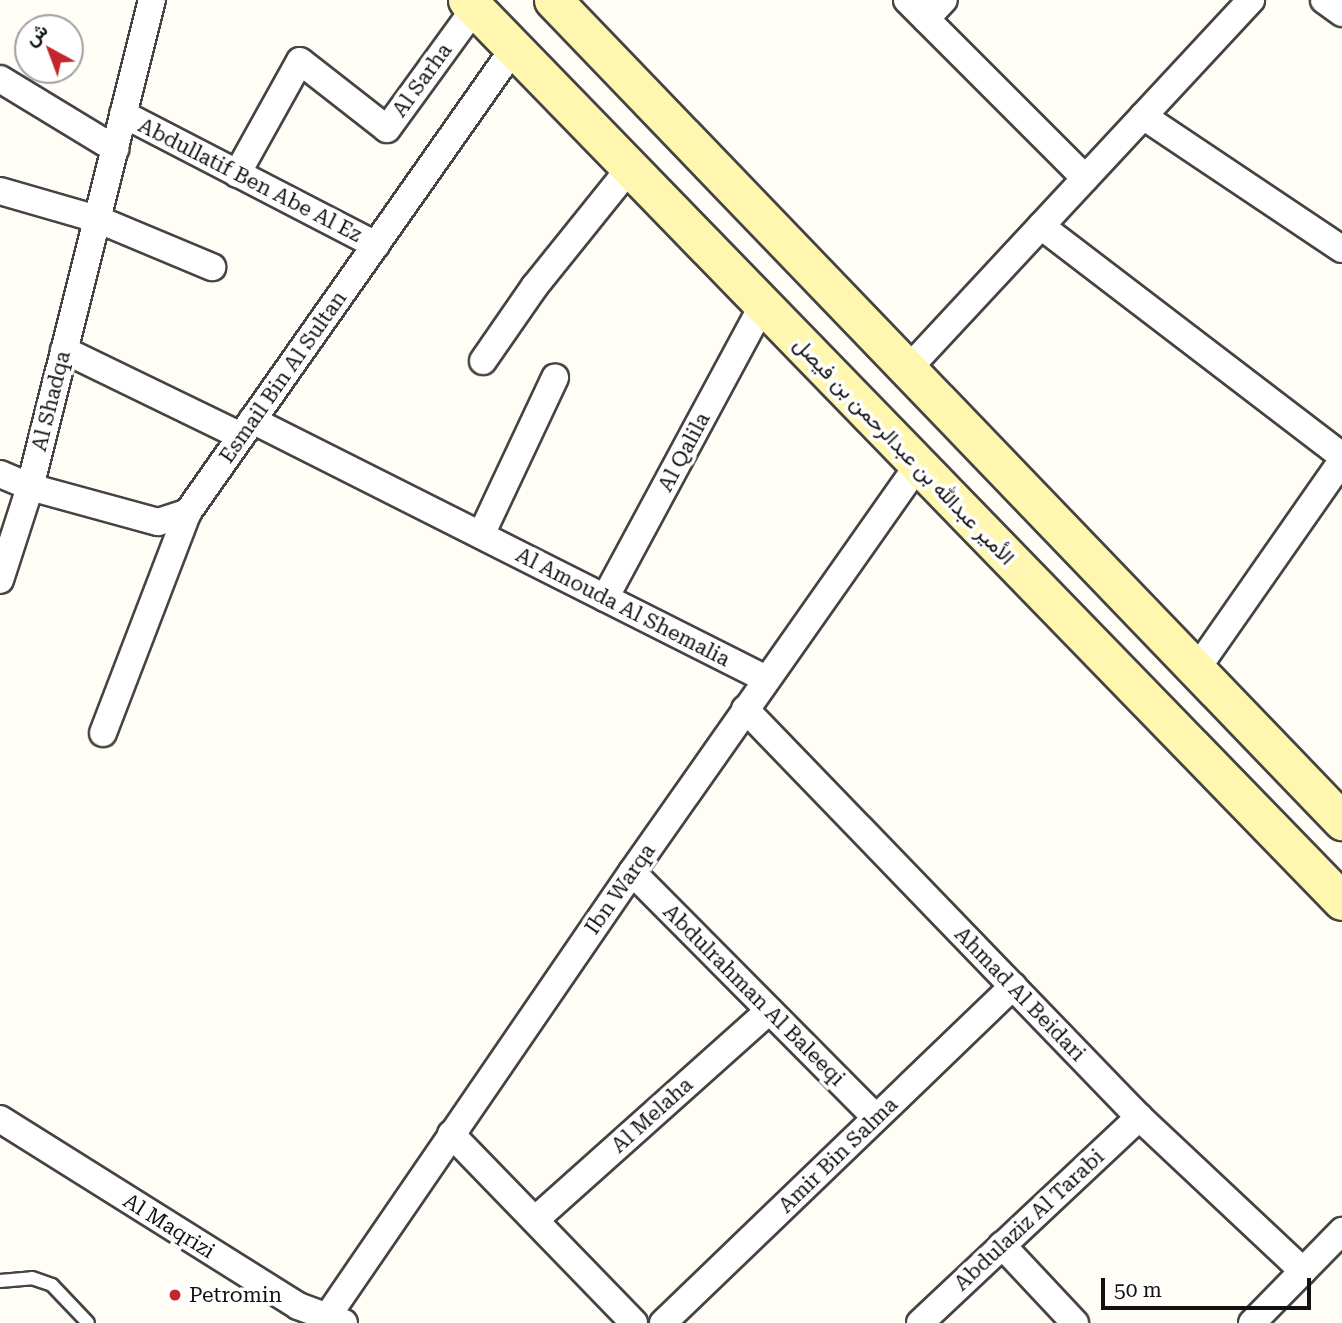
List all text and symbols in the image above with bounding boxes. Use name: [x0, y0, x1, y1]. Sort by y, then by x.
north arrow: [14, 14, 84, 84]
text: ش: [20, 18, 52, 50]
street label: Al Sarha: [387, 38, 457, 122]
street label: Abdullatif Ben Abe Al Ez: [134, 113, 366, 247]
street label: Esmail Bin Al Sultan: [214, 286, 352, 468]
street label: الأمير عبدالله بن عبدالرحمن بن فيصل: [788, 332, 1020, 570]
street label: Al Shadqa: [26, 348, 76, 454]
street label: Al Qalila: [653, 408, 715, 496]
street label: Al Amouda Al Shemalia: [512, 542, 734, 672]
street label: Ibn Warqa: [580, 839, 660, 939]
street label: Abdulrahman Al Baleeqi: [658, 899, 850, 1091]
street label: Ahmad Al Beidari: [949, 922, 1091, 1066]
street label: Al Melaha: [606, 1072, 698, 1158]
street label: Amir Bin Salma: [773, 1092, 903, 1218]
street label: Abdulaziz Al Tarabi: [949, 1144, 1109, 1296]
street label: Al Maqrizi: [119, 1188, 219, 1264]
scale bar: [1104, 1264, 1314, 1308]
text: 50 m: [1114, 1278, 1162, 1302]
place label: Petromin: [189, 1282, 282, 1308]
marker: Petromin: [167, 1287, 183, 1303]

